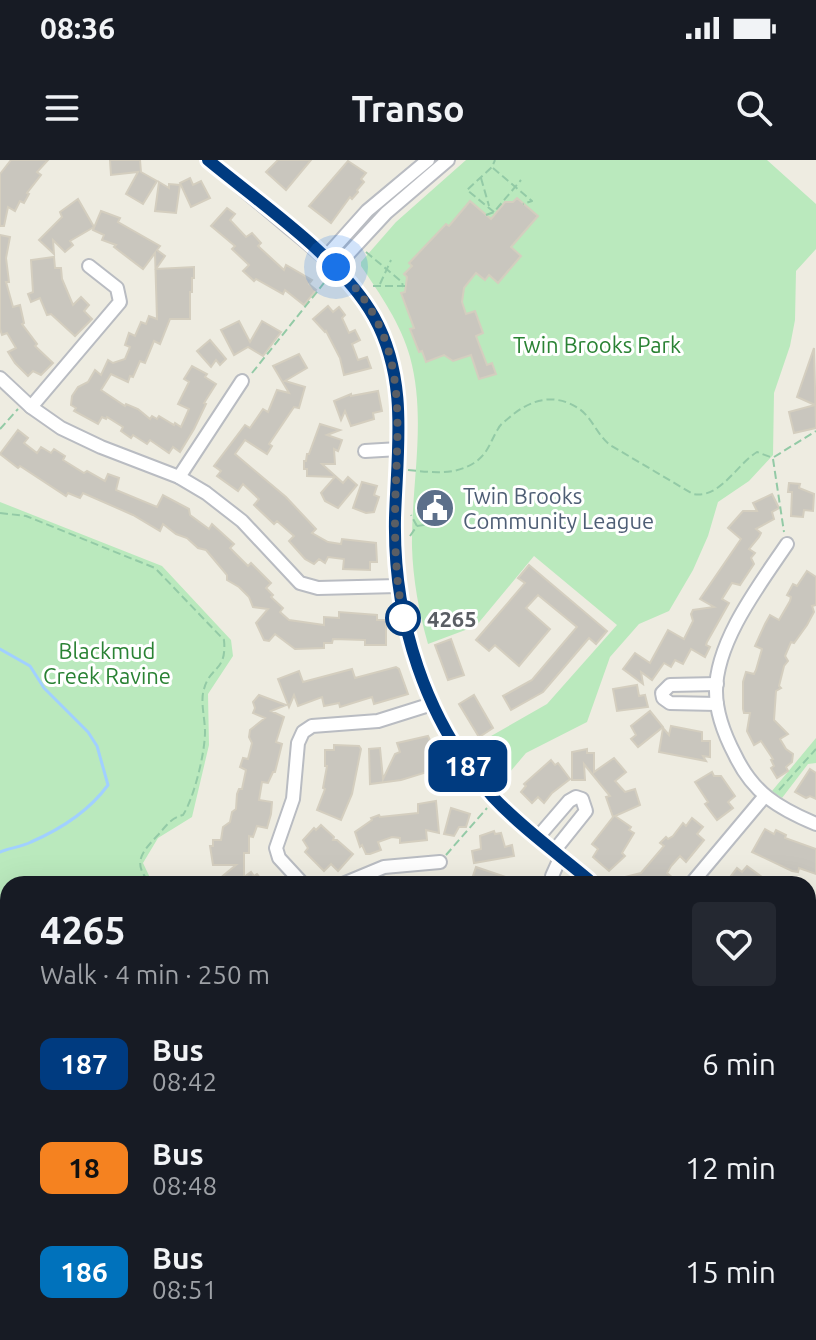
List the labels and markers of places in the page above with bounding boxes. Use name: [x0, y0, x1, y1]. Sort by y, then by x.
place label: Twin Brooks Community League: [463, 483, 654, 533]
public building icon: Twin Brooks Community League: [414, 487, 456, 529]
marker: 4265: [386, 601, 420, 635]
place label: 4265: [427, 606, 477, 631]

